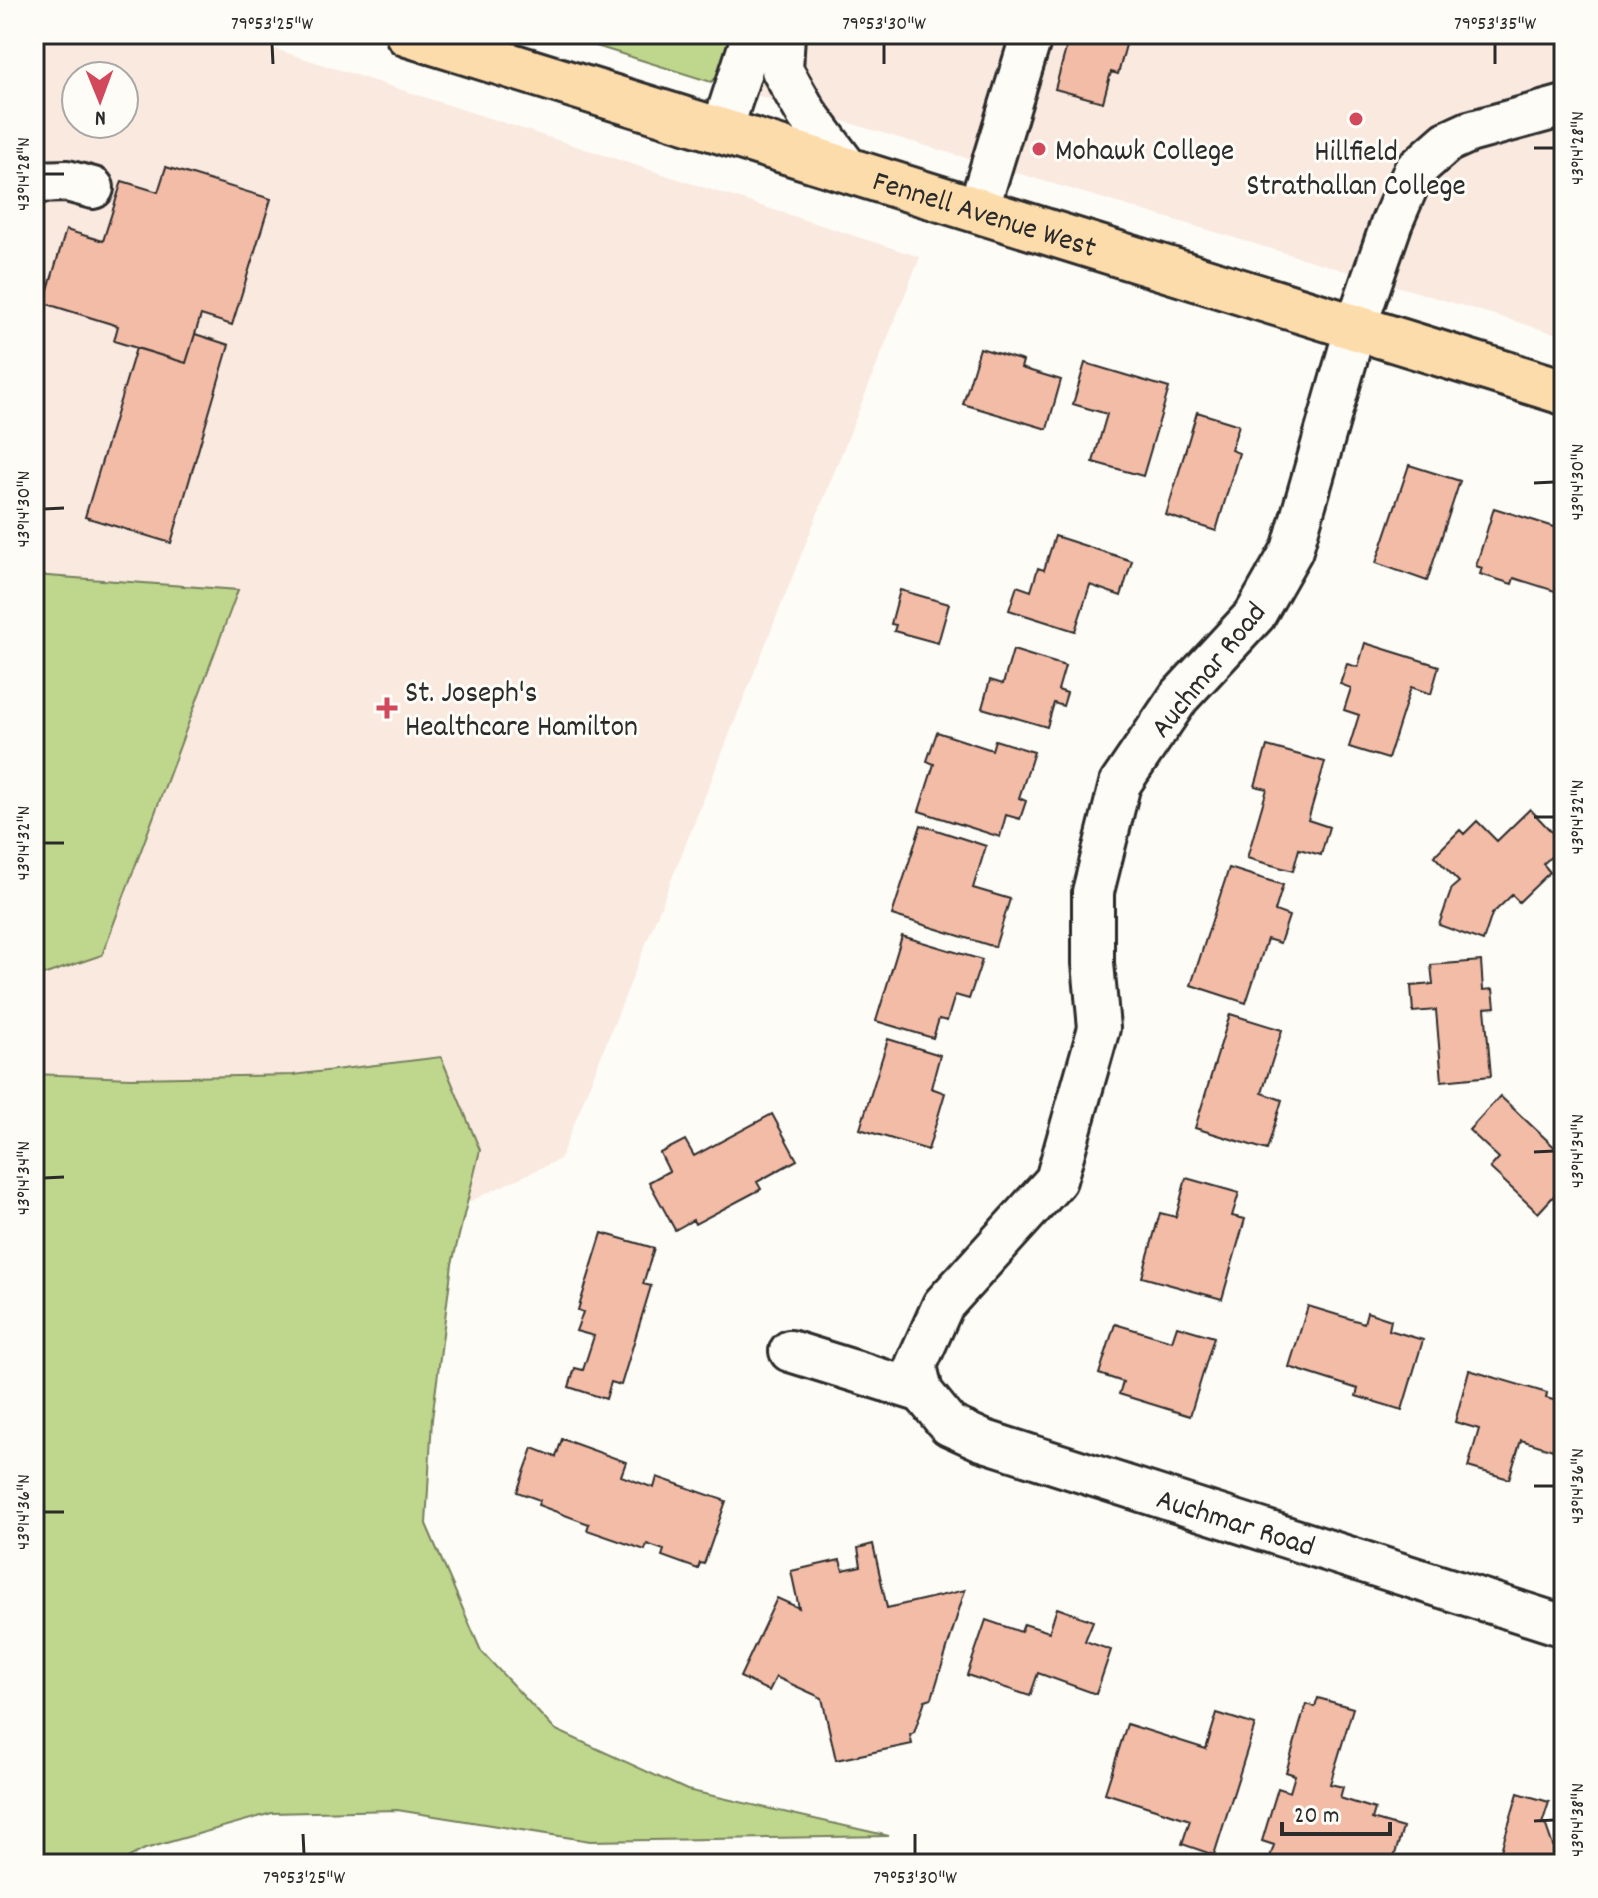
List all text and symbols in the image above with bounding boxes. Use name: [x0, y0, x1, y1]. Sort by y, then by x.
text: 79°53'25"W: [231, 11, 313, 39]
text: 79°53'30"W: [842, 11, 926, 39]
text: 79°53'35"W: [1454, 11, 1537, 39]
north arrow: [60, 60, 140, 140]
text: N: [94, 101, 106, 132]
marker: Hillfield Strathallan College: [1347, 110, 1365, 128]
text: 43°14'28"N: [1565, 111, 1593, 185]
place label: Mohawk College: [1055, 132, 1234, 175]
place label: Hillfield Strathallan College: [1246, 133, 1466, 210]
text: 43°14'28"N: [11, 137, 39, 211]
marker: Mohawk College: [1030, 140, 1048, 158]
street label: Fennell Avenue West: [867, 162, 1101, 272]
text: 43°14'30"N: [1565, 444, 1593, 521]
text: 43°14'30"N: [11, 471, 39, 548]
street label: Auchmar Road: [1142, 595, 1279, 749]
place label: St. Joseph's Healthcare Hamilton: [405, 674, 638, 751]
marker: St. Joseph's Healthcare Hamilton: [376, 697, 398, 719]
text: 43°14'32"N: [1565, 780, 1593, 854]
text: 43°14'32"N: [11, 806, 39, 880]
text: 43°14'34"N: [1565, 1114, 1593, 1188]
text: 43°14'34"N: [11, 1141, 39, 1215]
text: 43°14'36"N: [1565, 1448, 1593, 1524]
text: 43°14'36"N: [11, 1474, 39, 1550]
street label: Auchmar Road: [1150, 1480, 1319, 1571]
text: 43°14'38"N: [1565, 1783, 1593, 1857]
scale bar: [1282, 1786, 1390, 1836]
text: 20 m: [1294, 1800, 1340, 1834]
text: 79°53'25"W: [263, 1865, 345, 1893]
text: 79°53'30"W: [873, 1865, 957, 1893]

